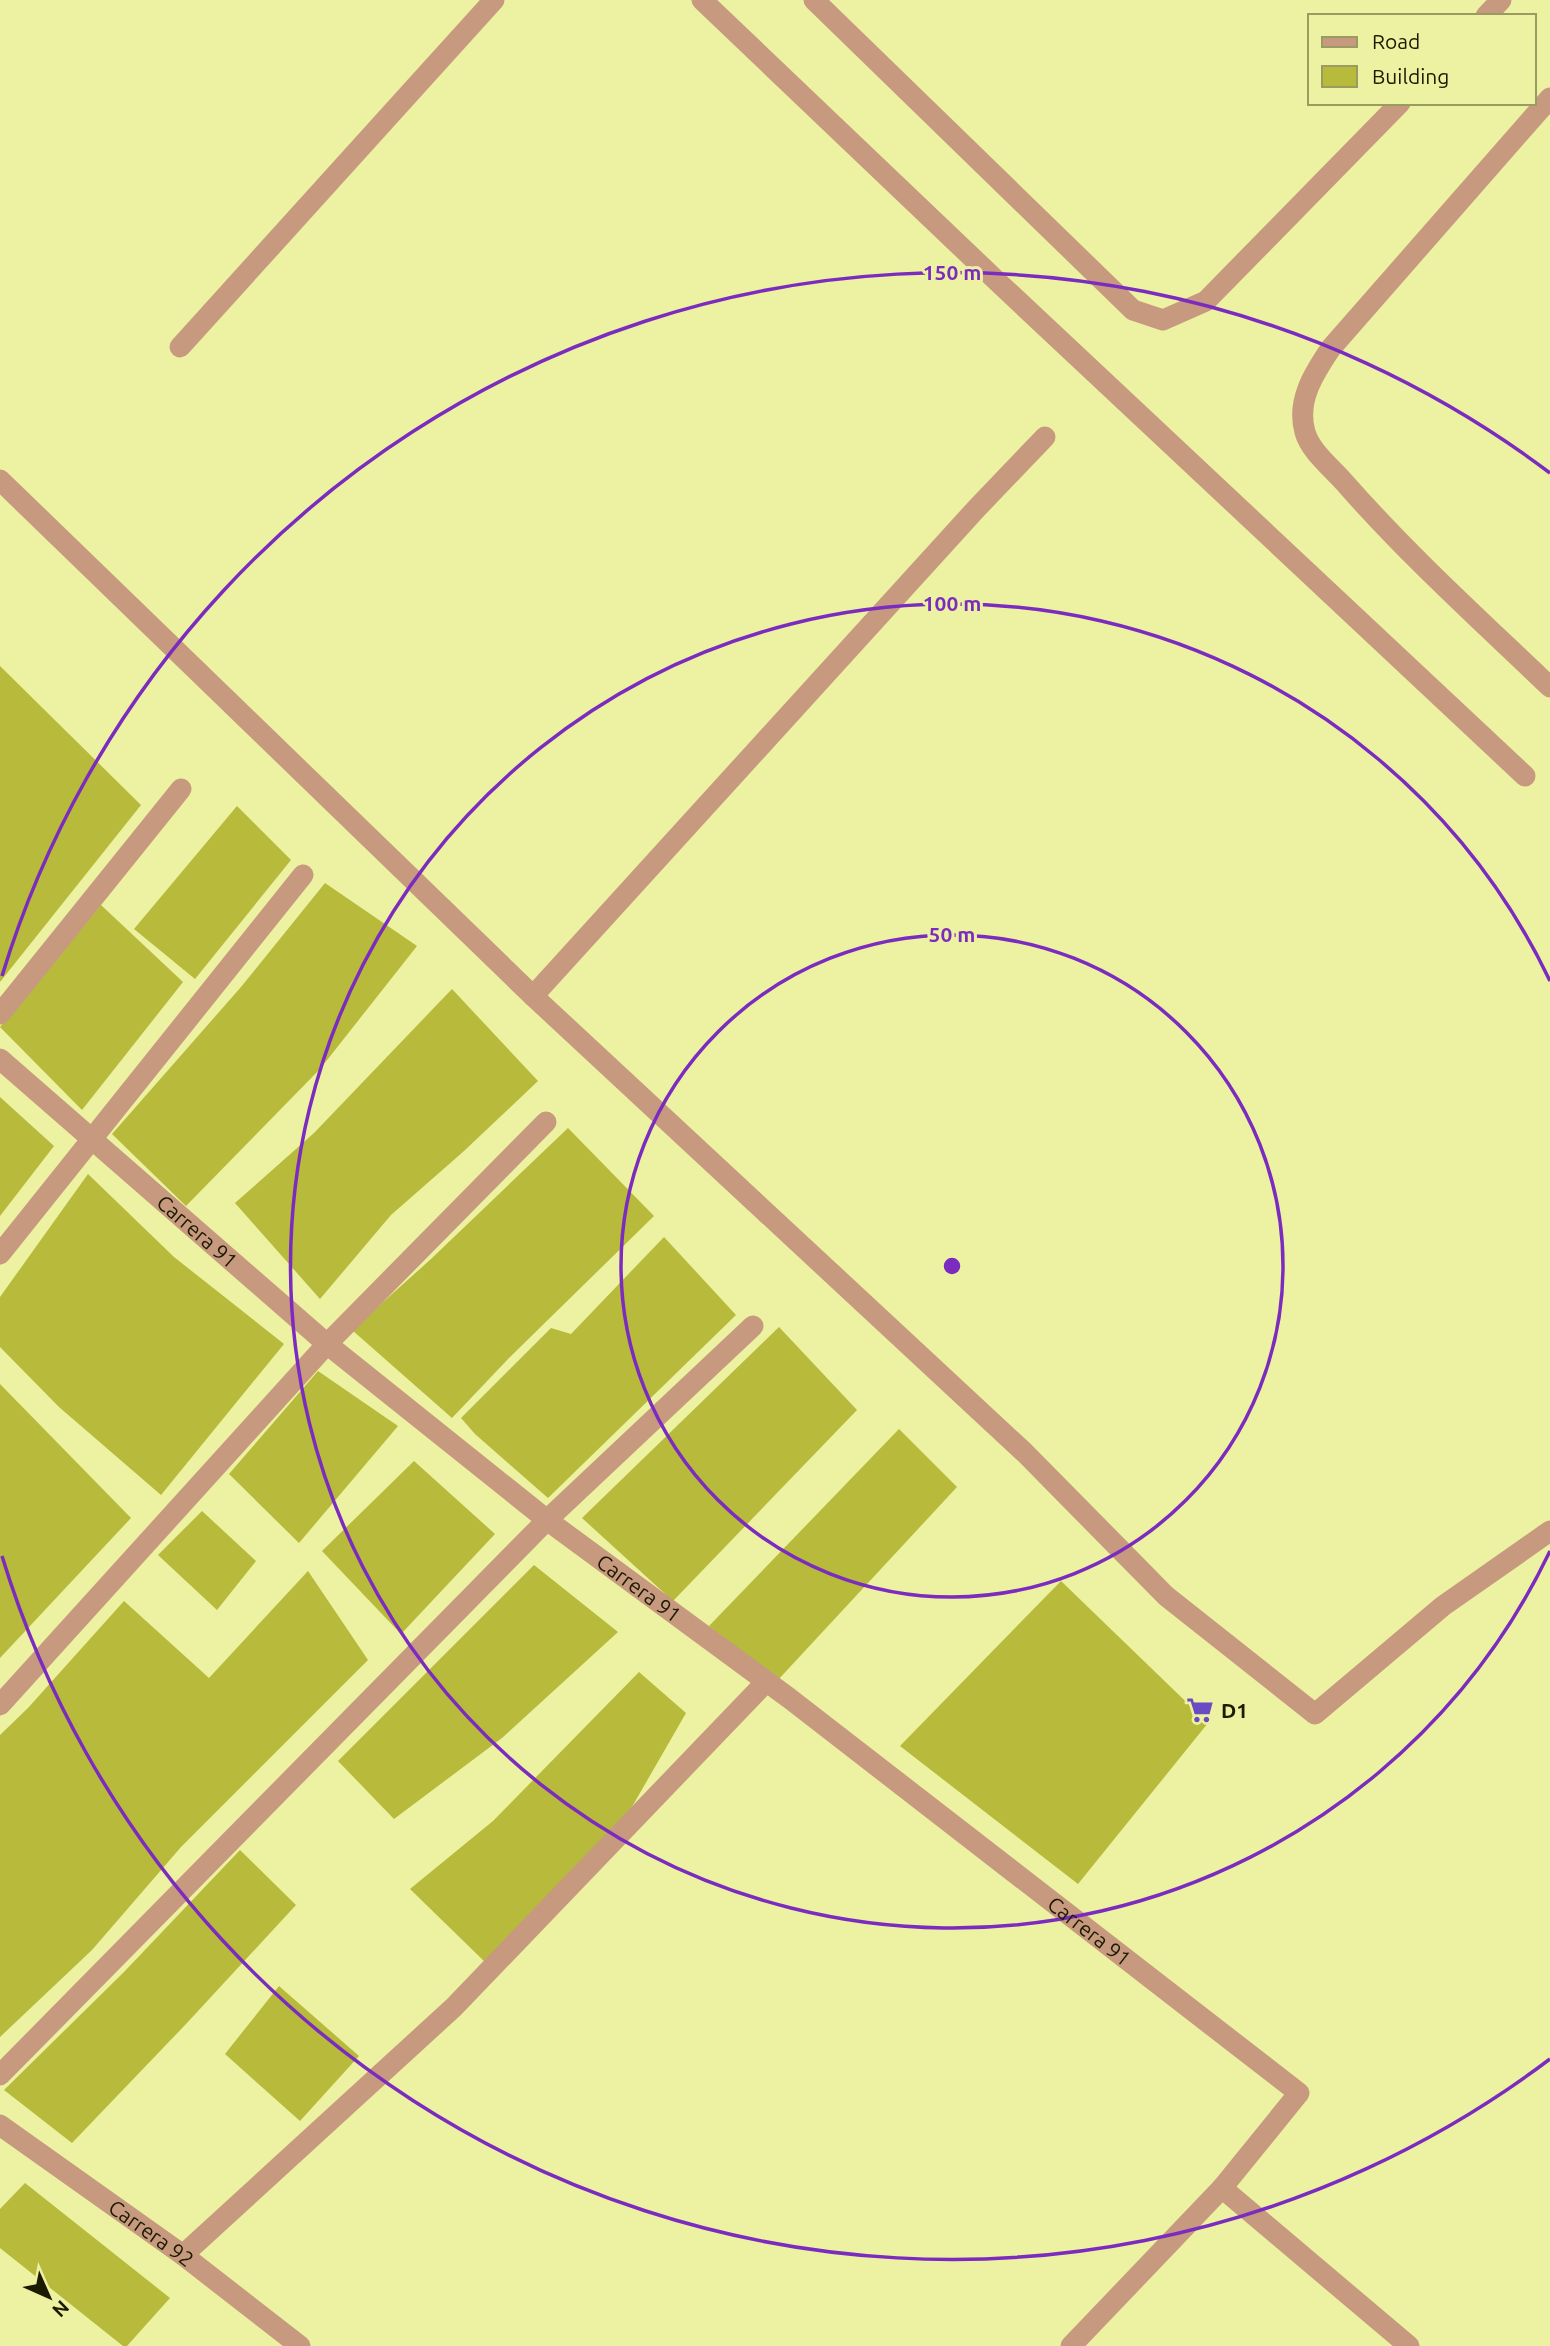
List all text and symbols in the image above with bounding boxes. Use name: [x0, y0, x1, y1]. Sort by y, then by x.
legend: [1308, 14, 1536, 105]
text: Road: [1372, 29, 1420, 53]
text: Building: [1372, 64, 1449, 88]
text: 150 m: [923, 260, 981, 284]
text: 100 m: [923, 591, 981, 615]
text: 50 m: [929, 922, 975, 946]
street label: Carrera 91: [152, 1190, 243, 1273]
centre of rings: [940, 1254, 964, 1278]
street label: Carrera 91: [592, 1549, 686, 1627]
supermarket icon: D1: [1185, 1695, 1215, 1725]
place label: D1: [1221, 1698, 1248, 1722]
street label: Carrera 91: [1043, 1891, 1136, 1970]
street label: Carrera 92: [105, 2194, 199, 2271]
north arrow: [14, 2262, 84, 2332]
text: N: [48, 2296, 74, 2322]

